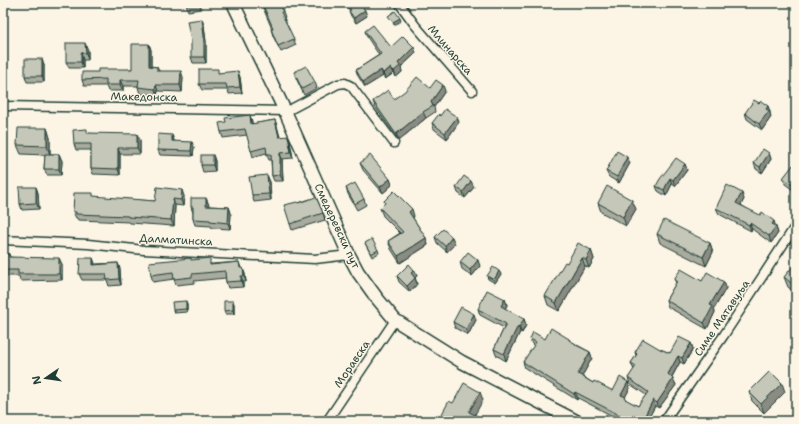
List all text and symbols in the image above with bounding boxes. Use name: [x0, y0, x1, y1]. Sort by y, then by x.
street label: Млинарска: [424, 22, 476, 78]
street label: Македонска: [110, 89, 178, 105]
street label: Смедеревски пут: [311, 181, 363, 271]
street label: Далматинска: [139, 231, 213, 249]
street label: Симе Матавуља: [691, 277, 753, 359]
street label: Моравска: [331, 337, 373, 391]
north arrow: [26, 358, 66, 398]
text: N: [28, 374, 45, 386]

